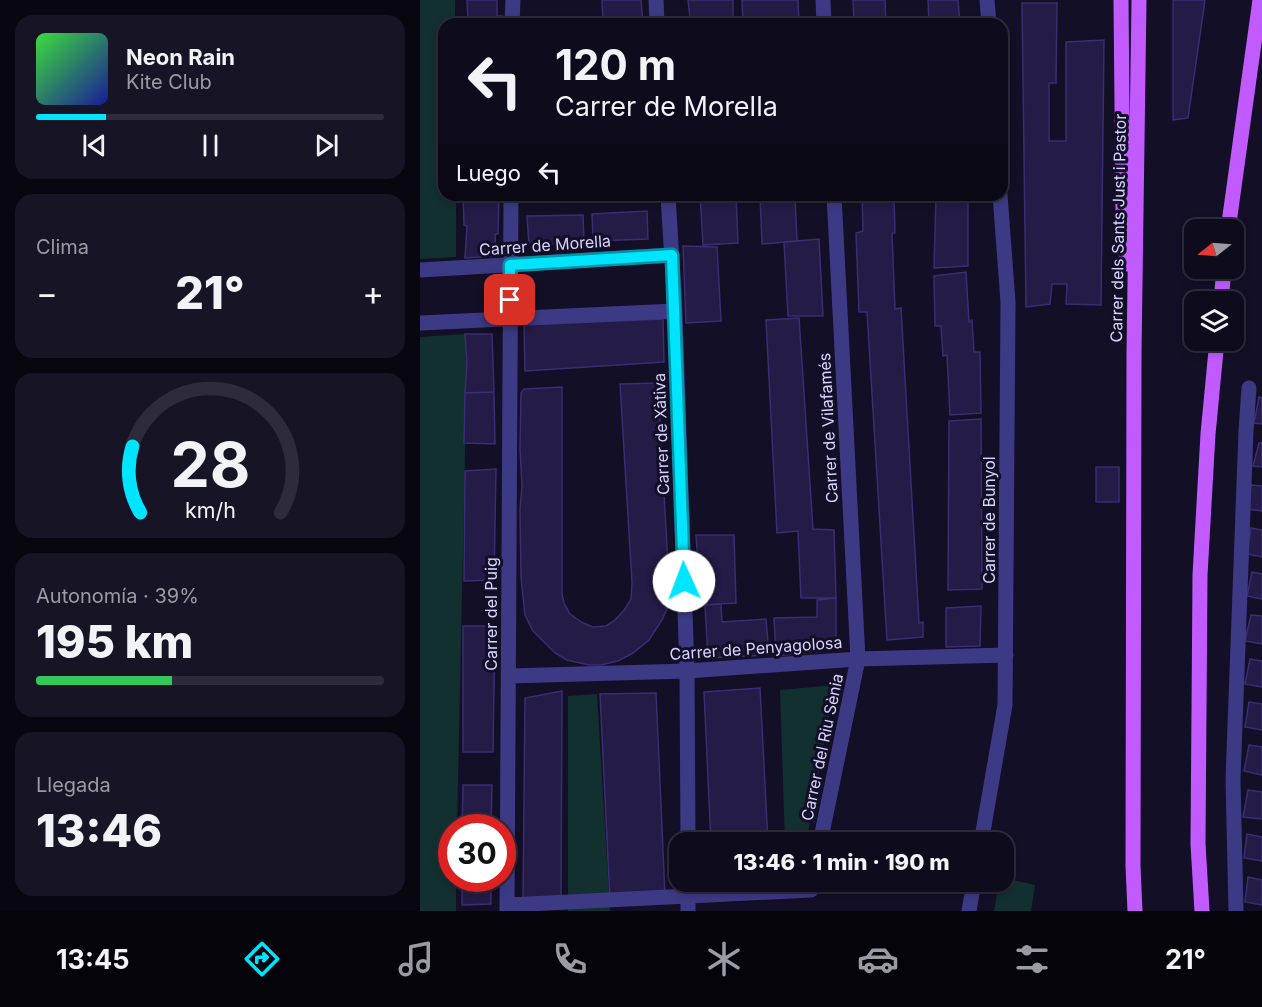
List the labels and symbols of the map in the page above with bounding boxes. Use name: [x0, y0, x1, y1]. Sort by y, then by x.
street label: Carrer dels Sants Just i Pastor: [1106, 113, 1130, 343]
north arrow: [1184, 219, 1244, 279]
street label: Carrer de Morella: [478, 230, 612, 260]
pin: [484, 274, 535, 325]
street label: Carrer de Vilafamés: [814, 352, 842, 504]
street label: Carrer de Xàtiva: [649, 373, 673, 495]
street label: Carrer de Bunyol: [979, 456, 999, 584]
position arrow: [652, 549, 716, 613]
street label: Carrer del Puig: [481, 557, 501, 671]
street label: Carrer de Penyagolosa: [669, 632, 843, 664]
street label: Carrer del Riu Sènia: [797, 672, 847, 822]
speed limit sign: 30: [438, 814, 516, 892]

